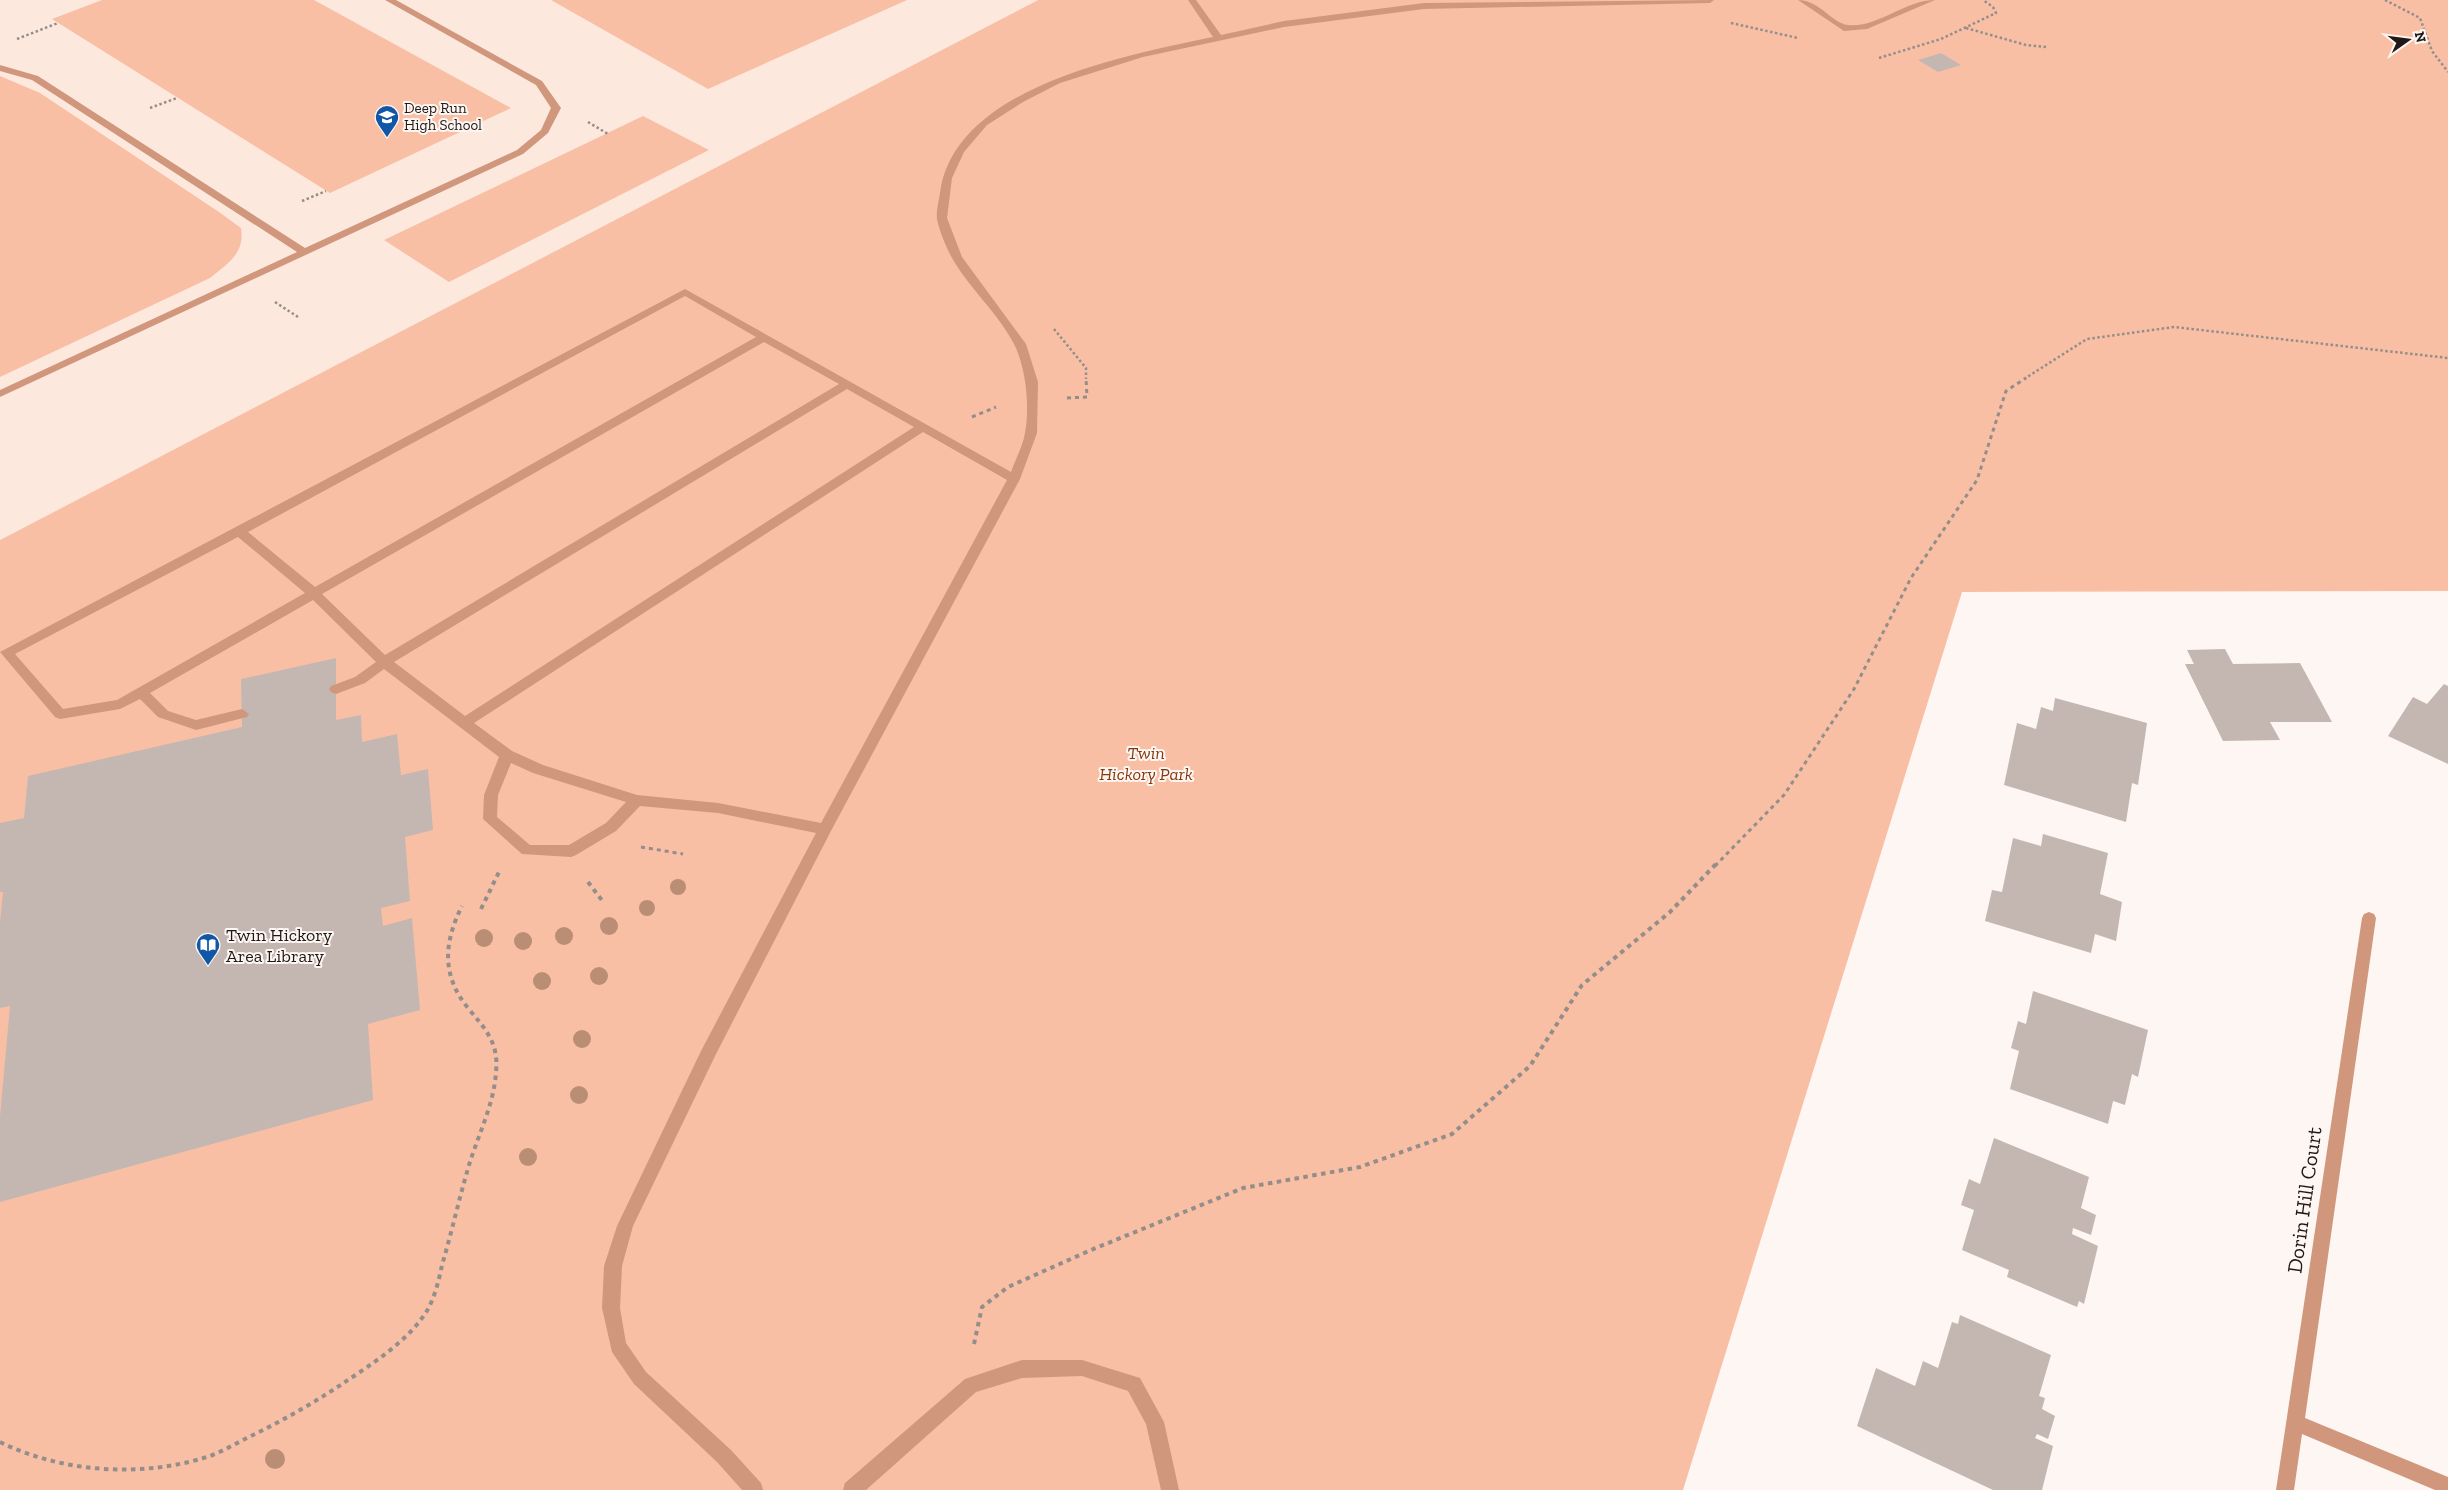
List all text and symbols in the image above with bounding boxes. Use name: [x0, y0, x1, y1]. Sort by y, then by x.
north arrow: [2383, 15, 2433, 65]
text: N: [2411, 30, 2430, 45]
place label: Deep Run High School: [404, 99, 482, 134]
school or university icon: Deep Run High School: [374, 104, 400, 138]
park label: Twin Hickory Park: [1099, 742, 1193, 785]
place label: Twin Hickory Area Library: [226, 924, 333, 967]
library icon: Twin Hickory Area Library: [195, 932, 221, 966]
street label: Dorin Hill Court: [2281, 1125, 2327, 1275]

